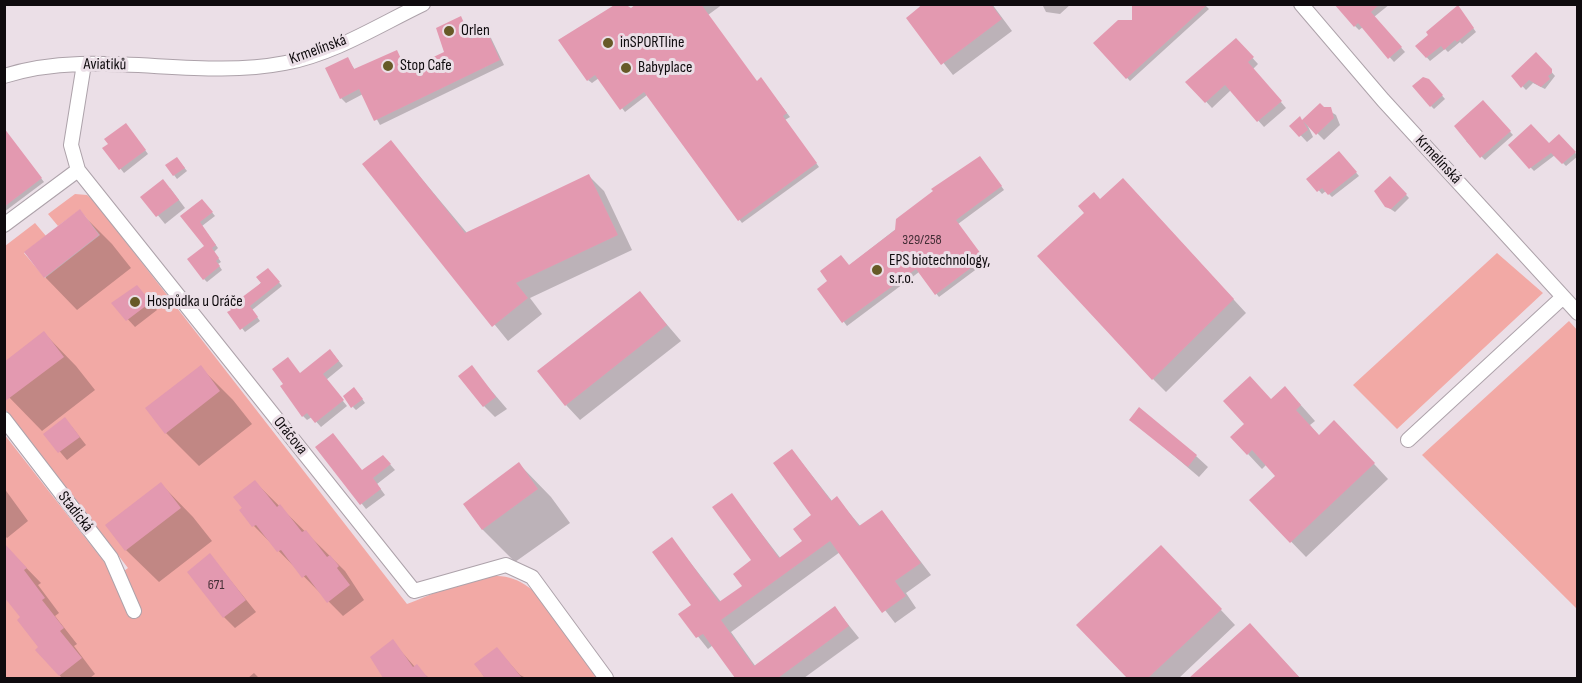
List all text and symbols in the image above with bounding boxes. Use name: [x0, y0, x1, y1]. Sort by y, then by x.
place label: Orlen: [461, 21, 490, 41]
marker: Orlen: [442, 24, 456, 38]
street label: Krmelínská: [287, 31, 349, 69]
place label: inSPORTline: [620, 33, 684, 53]
marker: inSPORTline: [601, 36, 615, 50]
street label: Aviatiků: [84, 55, 126, 75]
place label: Stop Cafe: [400, 56, 452, 76]
place label: Babyplace: [638, 58, 693, 78]
marker: Stop Cafe: [381, 59, 395, 73]
marker: Babyplace: [619, 61, 633, 75]
street label: Krmelínská: [1411, 132, 1465, 188]
house number: 329/258: [902, 232, 942, 248]
place label: EPS biotechnology, s.r.o.: [889, 251, 990, 289]
marker: EPS biotechnology, s.r.o.: [870, 263, 884, 277]
place label: Hospůdka u Oráče: [147, 292, 243, 312]
marker: Hospůdka u Oráče: [128, 295, 142, 309]
street label: Oráčova: [269, 413, 311, 459]
street label: Stadická: [53, 488, 97, 536]
house number: 671: [208, 577, 224, 593]

